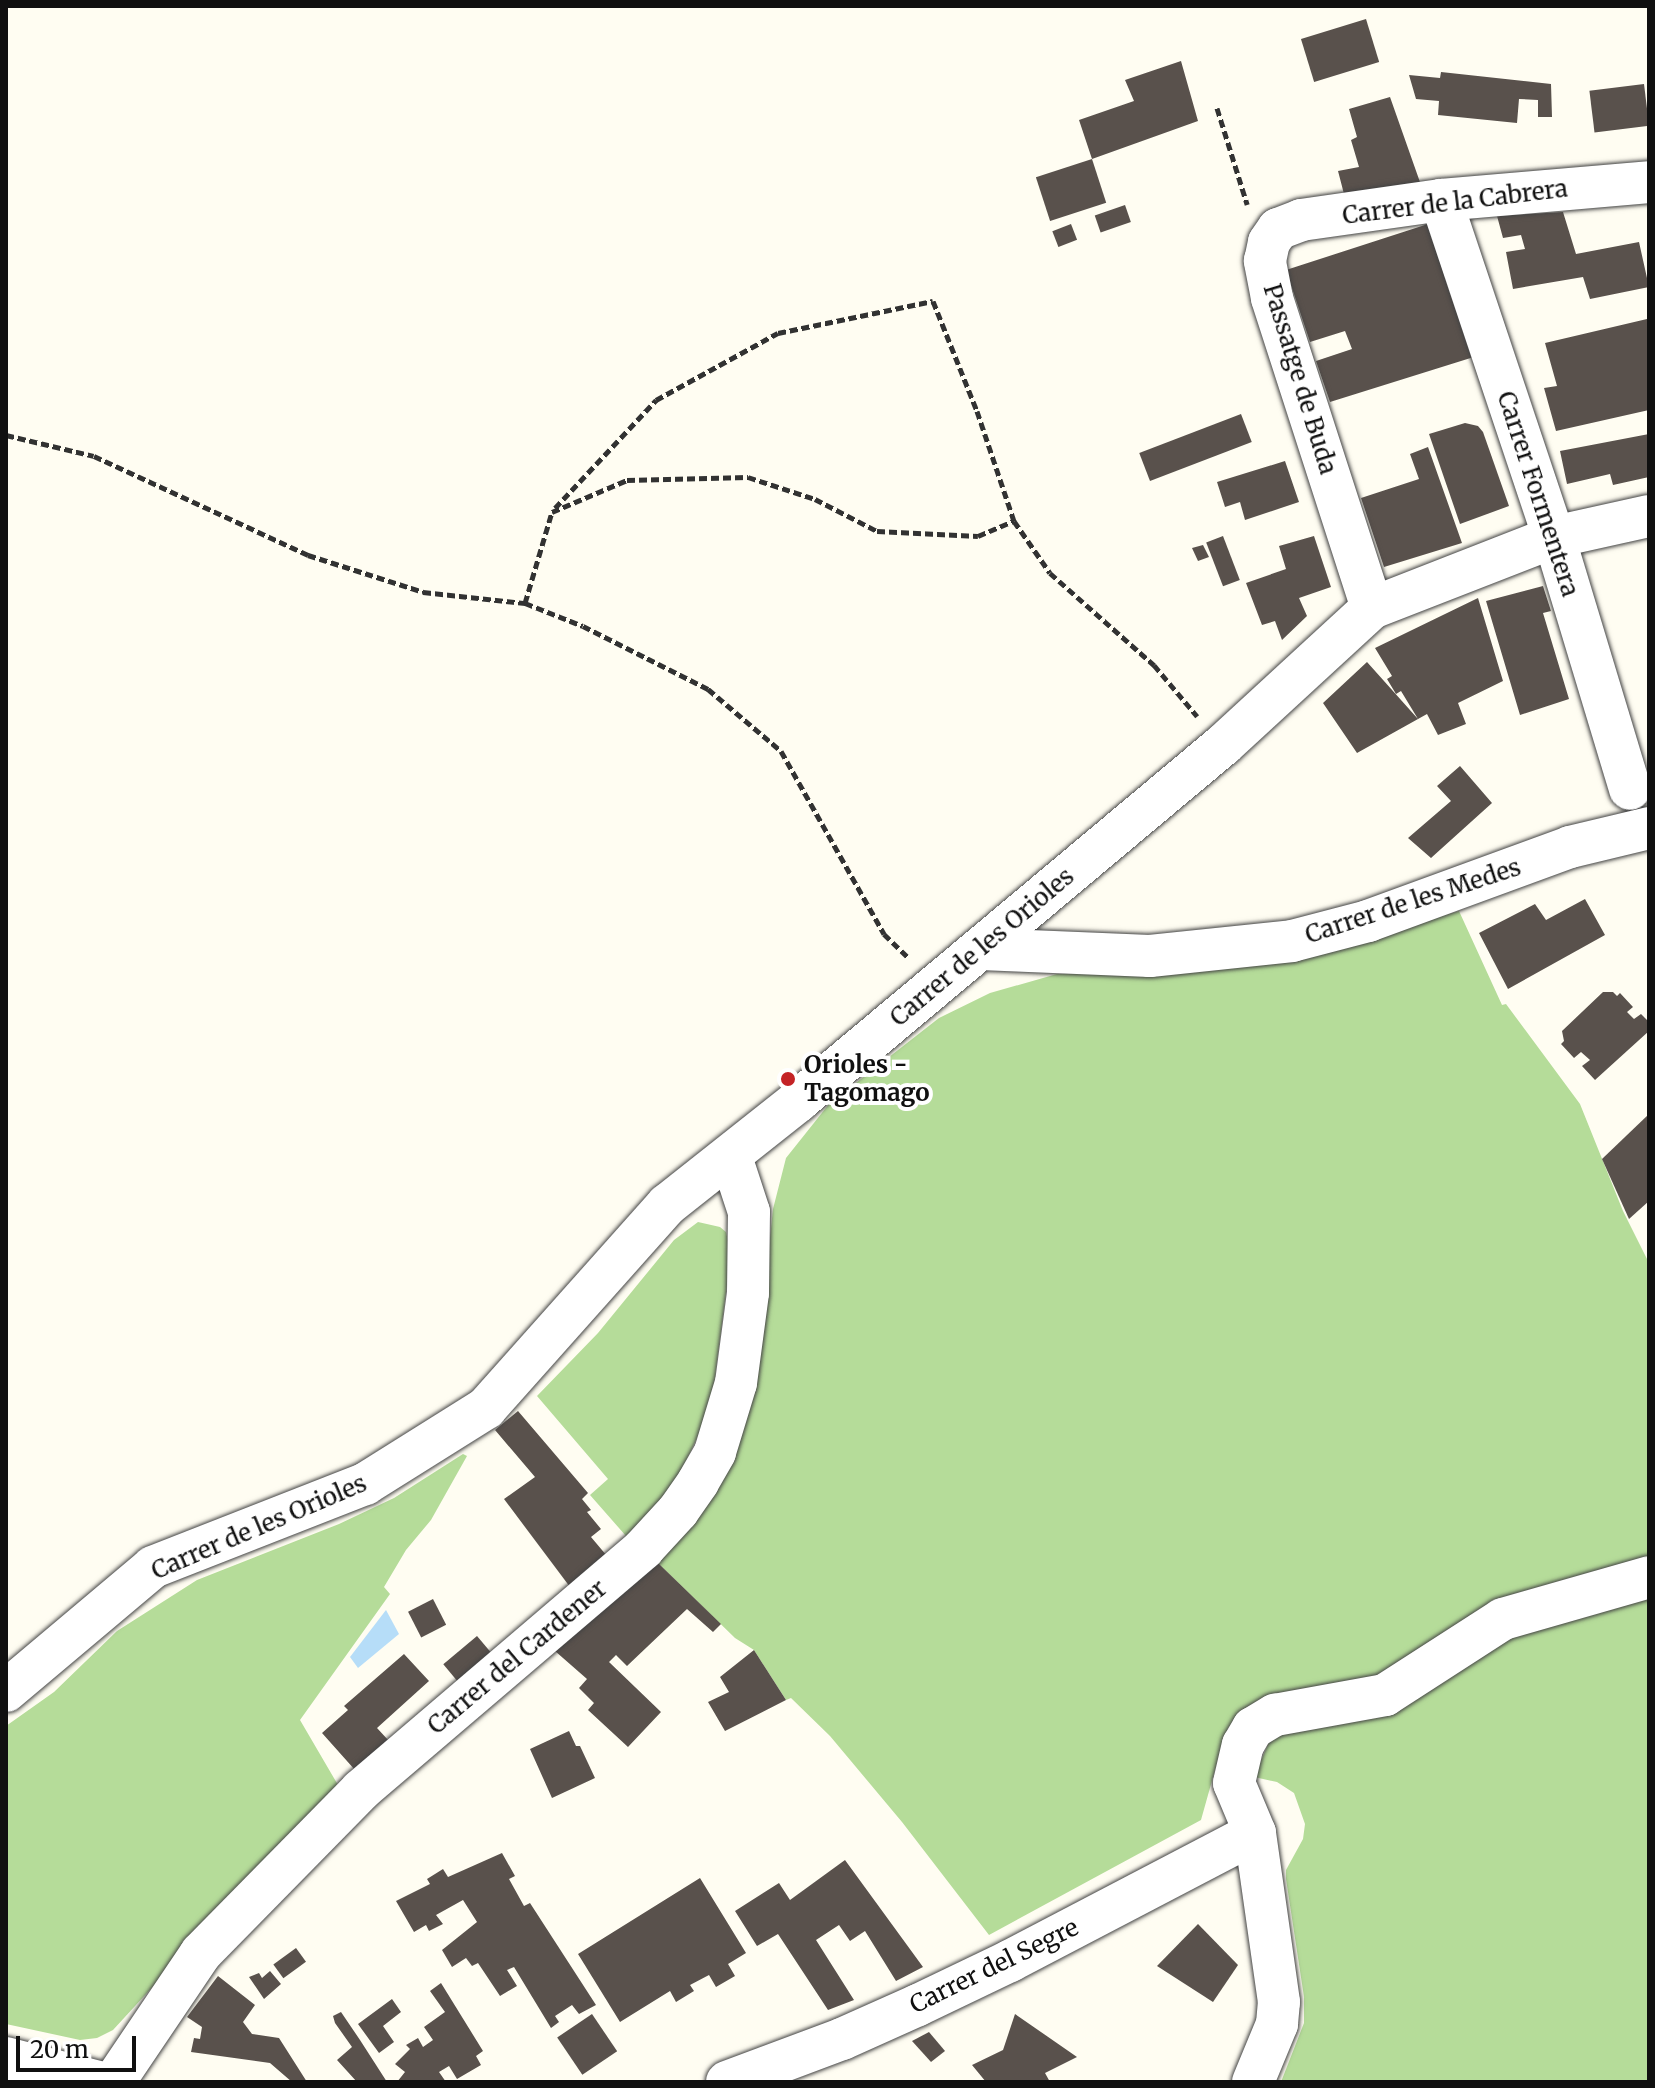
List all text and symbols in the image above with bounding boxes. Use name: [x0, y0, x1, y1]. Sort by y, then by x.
street label: Carrer de la Cabrera: [1341, 174, 1569, 230]
street label: Passatge de Buda: [1257, 280, 1343, 478]
street label: Carrer Formentera: [1491, 388, 1585, 600]
street label: Carrer de les Medes: [1302, 853, 1524, 949]
street label: Carrer de les Orioles: [884, 862, 1080, 1032]
place label: Orioles - Tagomago: [804, 1051, 930, 1107]
marker: Orioles - Tagomago: [779, 1070, 797, 1088]
street label: Carrer de les Orioles: [147, 1469, 371, 1585]
street label: Carrer del Cardener: [422, 1574, 612, 1740]
street label: Carrer del Segre: [905, 1913, 1083, 2019]
scale bar: [20, 2020, 140, 2070]
text: 20 m: [30, 2034, 89, 2065]

